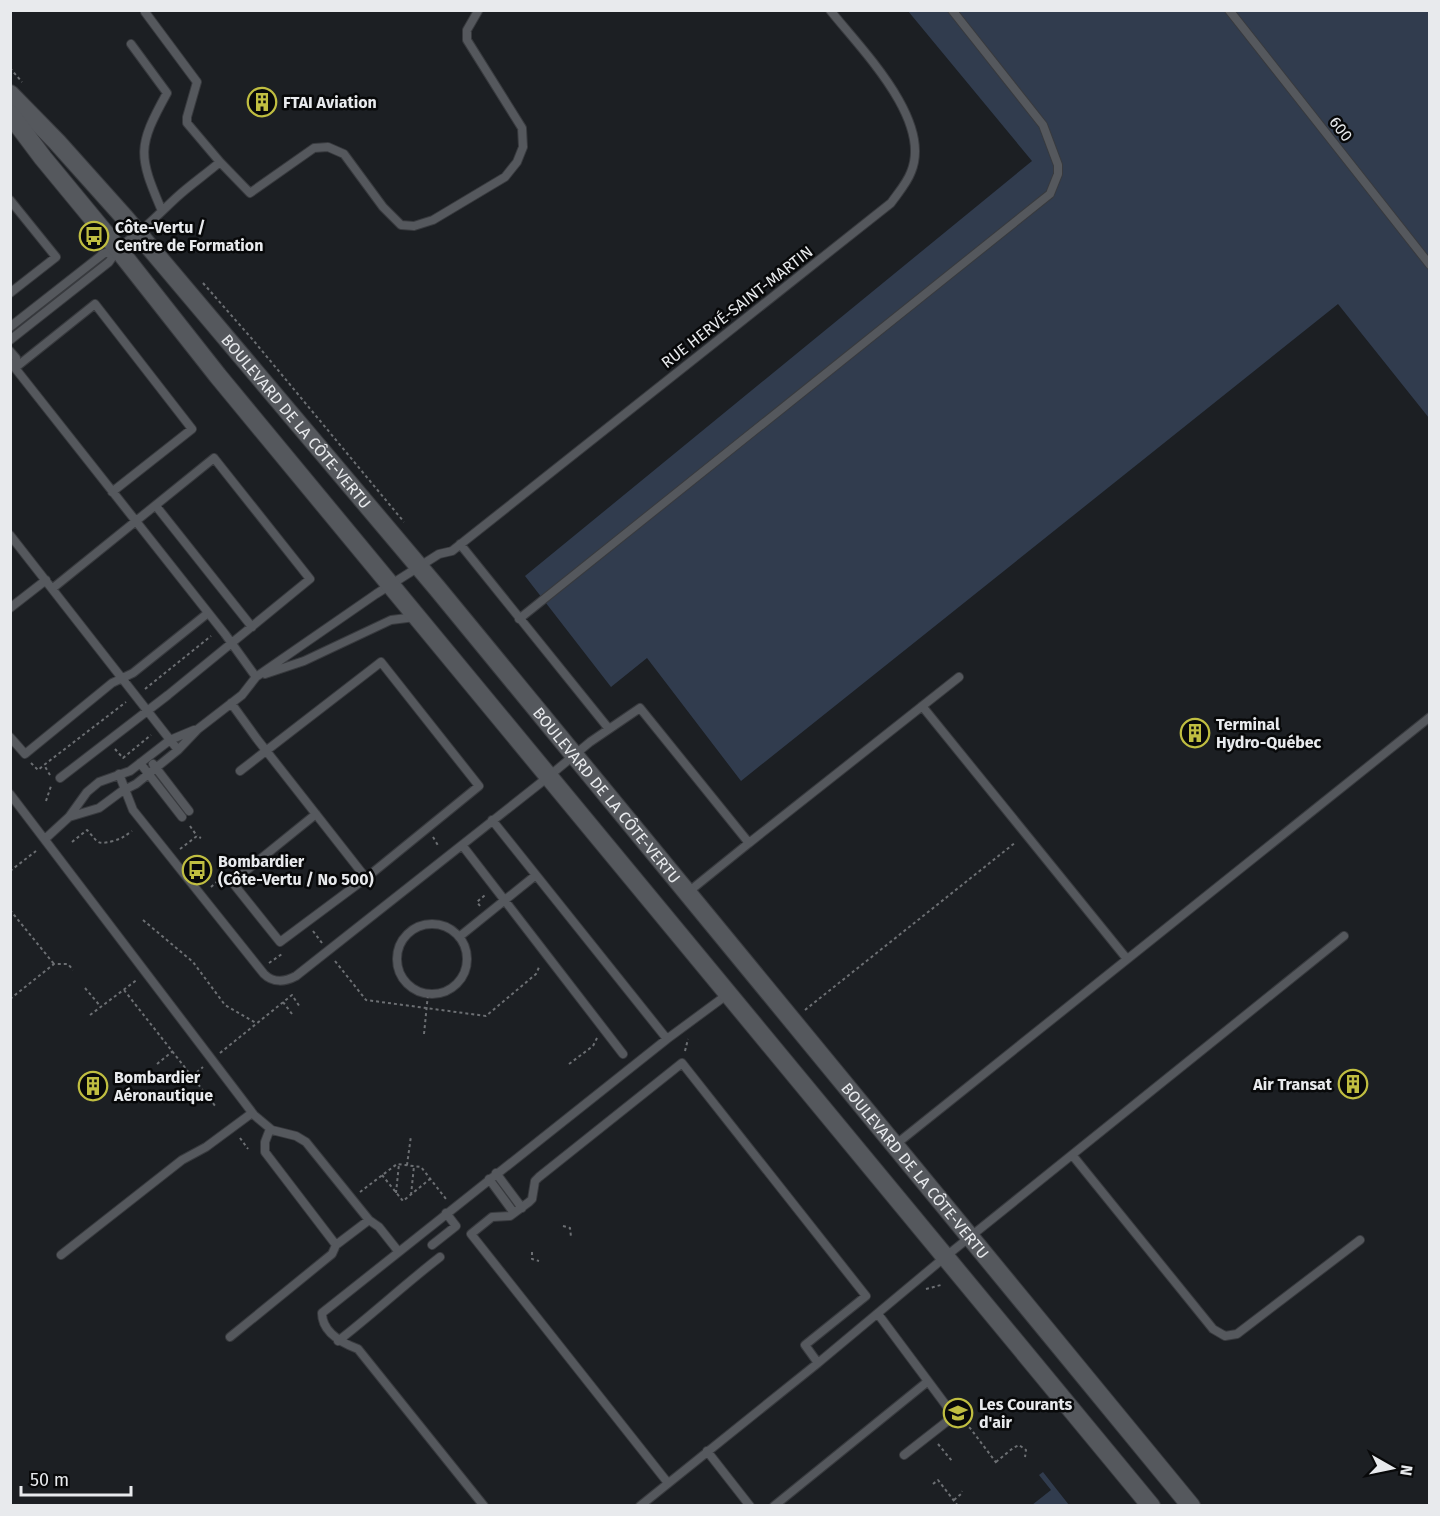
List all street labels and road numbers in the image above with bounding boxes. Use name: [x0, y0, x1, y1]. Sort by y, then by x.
street label: 600: [1325, 113, 1357, 145]
street label: RUE HERVÉ-SAINT-MARTIN: [657, 241, 817, 372]
street label: BOULEVARD DE LA CÔTE-VERTU: [218, 330, 375, 512]
street label: BOULEVARD DE LA CÔTE-VERTU: [529, 703, 685, 887]
street label: BOULEVARD DE LA CÔTE-VERTU: [838, 1079, 993, 1262]

